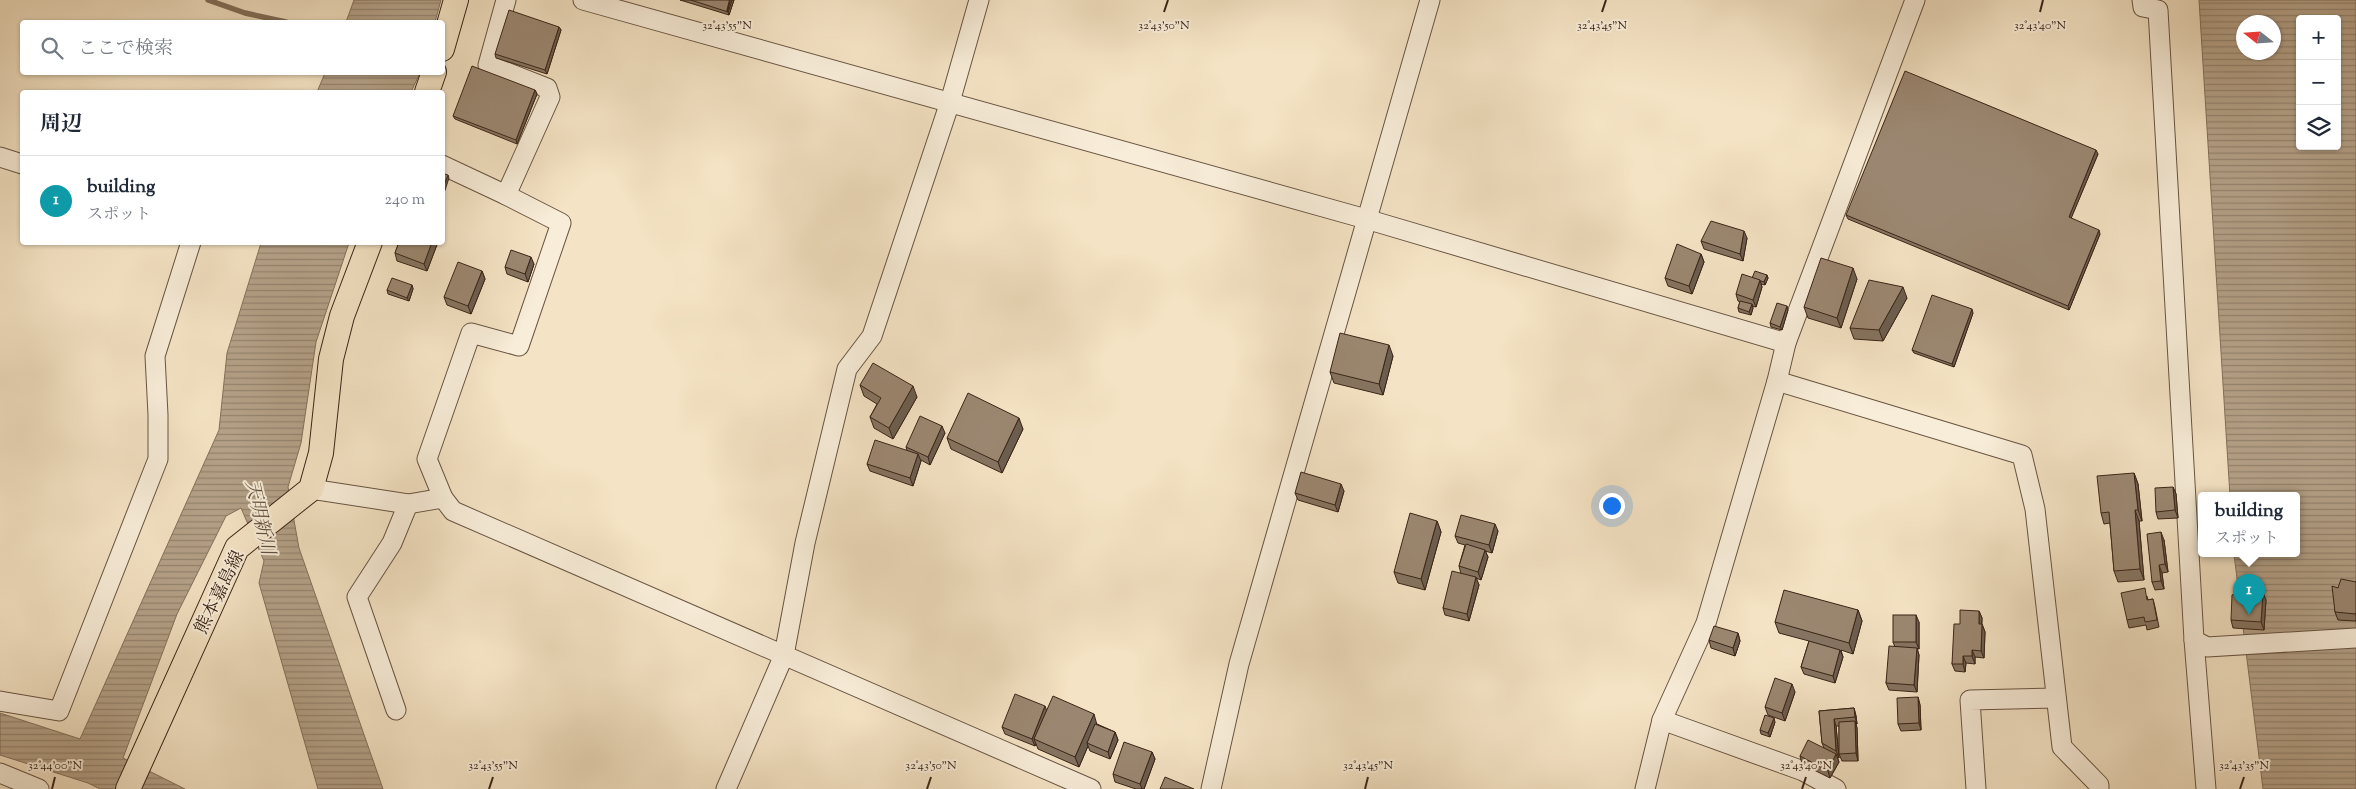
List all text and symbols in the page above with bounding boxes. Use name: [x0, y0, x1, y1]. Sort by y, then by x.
north arrow: [2236, 15, 2281, 60]
map controls: [2296, 15, 2341, 150]
button: +: [2296, 15, 2341, 60]
text: 32°43'55"N: [702, 17, 752, 35]
text: 32°43'50"N: [1138, 17, 1190, 35]
text: 32°43'45"N: [1577, 17, 1628, 35]
text: 32°43'40"N: [2014, 17, 2066, 35]
search box: [20, 20, 445, 75]
icon: search: [38, 34, 66, 62]
text: ここで検索: [78, 36, 173, 63]
button: −: [2296, 60, 2341, 105]
button: layers: [2296, 105, 2341, 150]
text: 周辺: [40, 110, 82, 140]
text: building: [87, 174, 155, 201]
text: 1: [53, 189, 59, 212]
text: 240 m: [384, 189, 425, 212]
text: スポット: [87, 204, 151, 227]
water label: 天明新川: [237, 477, 281, 560]
popup: [2198, 492, 2300, 557]
your location: [1599, 493, 1625, 519]
text: building: [2215, 498, 2283, 525]
text: スポット: [2215, 528, 2279, 551]
street label: 熊本嘉島線: [189, 547, 252, 639]
pin: 1: [2233, 574, 2265, 615]
text: 32°44'00"N: [28, 757, 82, 775]
text: 32°43'55"N: [468, 757, 518, 775]
text: 32°43'50"N: [905, 757, 957, 775]
text: 32°43'45"N: [1343, 757, 1394, 775]
text: 32°43'40"N: [1780, 757, 1832, 775]
text: 32°43'35"N: [2219, 757, 2269, 775]

